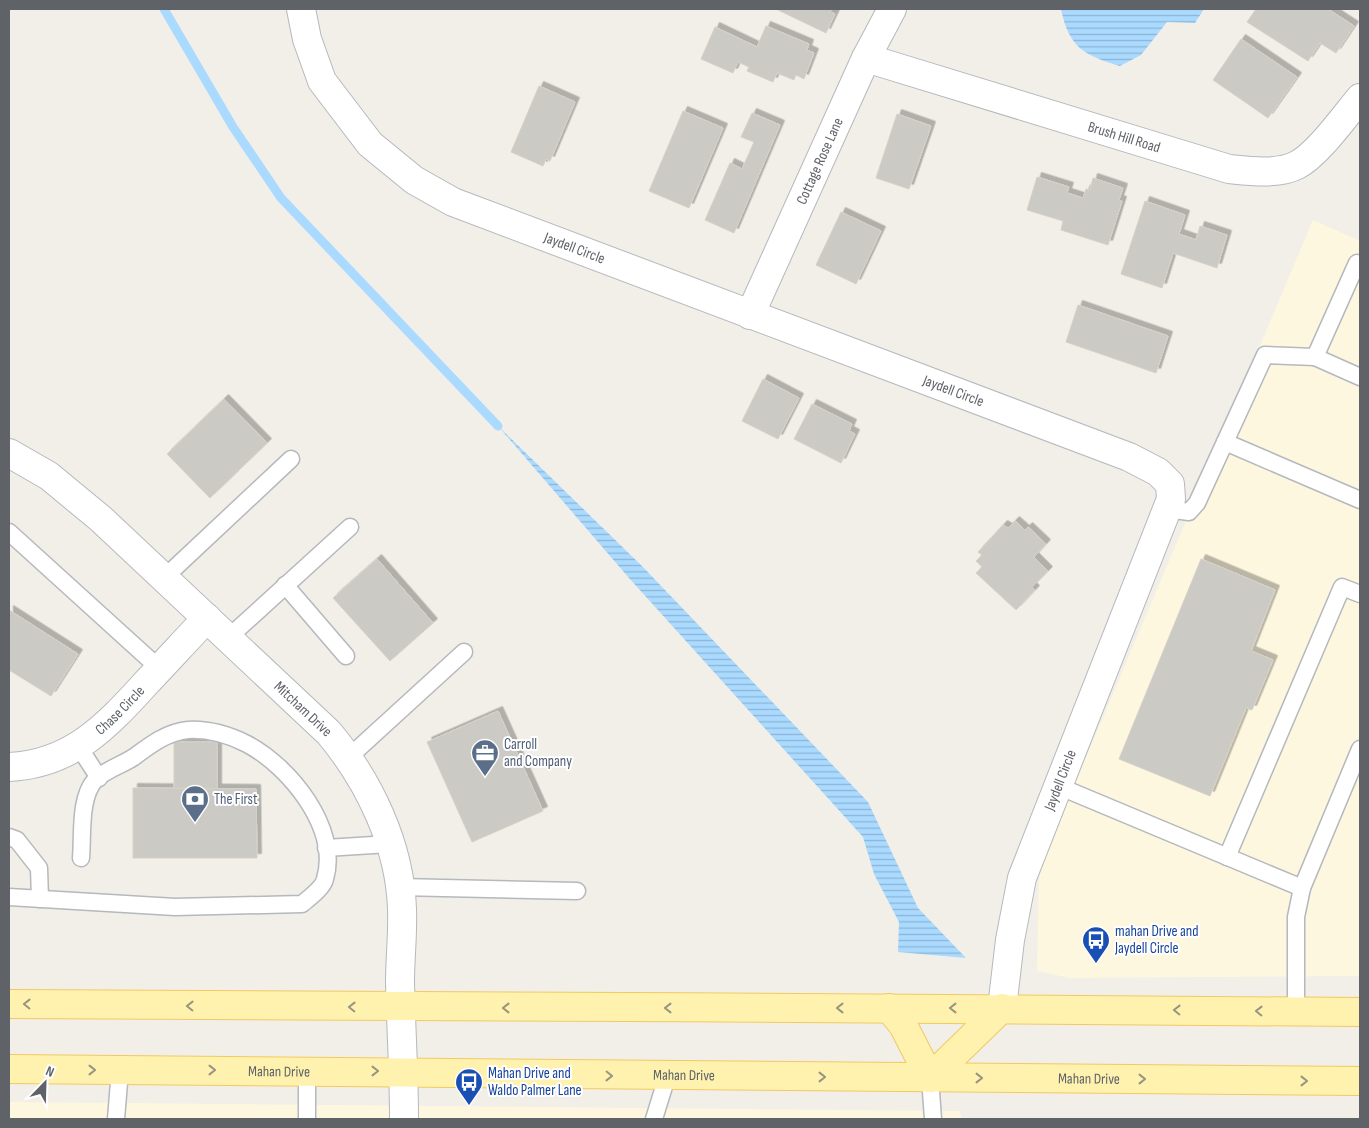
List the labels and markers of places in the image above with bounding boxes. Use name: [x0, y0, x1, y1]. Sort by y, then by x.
place label: Carroll and Company: [504, 735, 572, 771]
office icon: Carroll and Company: [470, 738, 500, 777]
bank icon: The First: [180, 784, 210, 823]
place label: The First: [214, 790, 258, 809]
place label: mahan Drive and Jaydell Circle: [1114, 922, 1198, 958]
bus stop icon: mahan Drive and Jaydell Circle: [1081, 925, 1111, 964]
place label: Mahan Drive and Waldo Palmer Lane: [488, 1064, 582, 1100]
bus stop icon: Mahan Drive and Waldo Palmer Lane: [454, 1067, 484, 1106]

